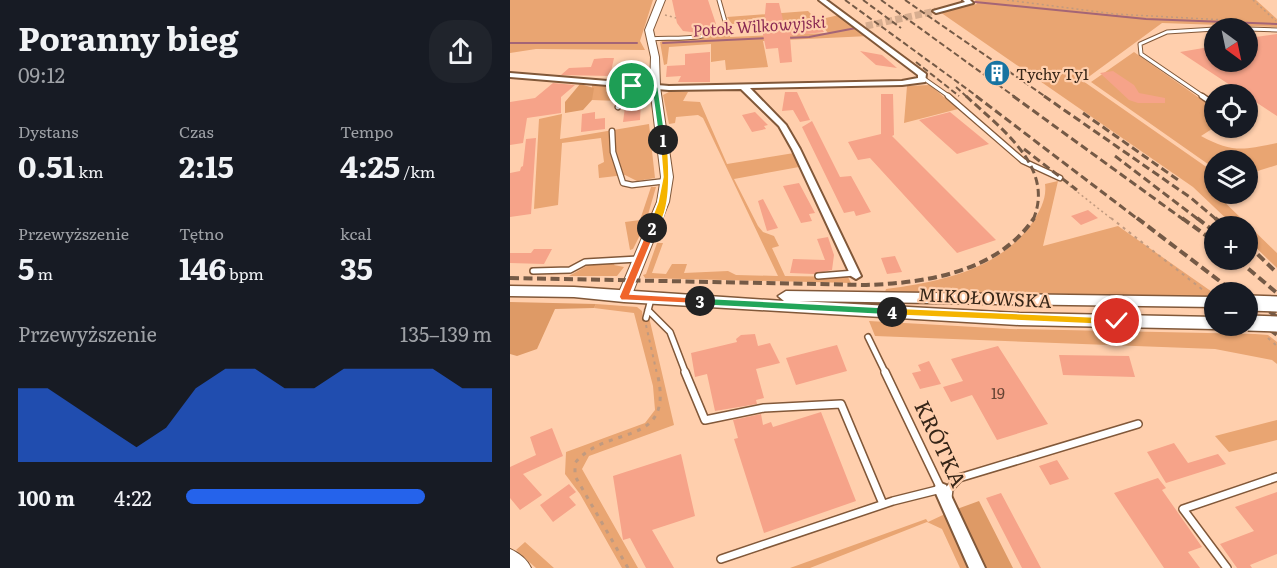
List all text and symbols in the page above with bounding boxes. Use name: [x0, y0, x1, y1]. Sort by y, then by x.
water label: Potok Wilkowyjski: [692, 8, 826, 42]
text: Poranny bieg: [18, 12, 239, 61]
north arrow: [1204, 18, 1258, 72]
map controls: [1204, 18, 1258, 336]
button: share: [429, 20, 492, 83]
building icon: Tychy Ty1: [982, 58, 1012, 88]
text: 09:12: [18, 59, 65, 89]
pin: [606, 60, 657, 111]
place label: Tychy Ty1: [1016, 62, 1089, 85]
icon: arrive: [615, 69, 648, 102]
button: locate: [1204, 84, 1258, 138]
text: Dystans: [18, 119, 78, 143]
text: Czas: [179, 119, 214, 143]
text: Tempo: [340, 119, 393, 143]
pin: 1: [648, 125, 678, 155]
text: 1: [660, 128, 666, 152]
text: 0.51: [18, 143, 75, 187]
text: 2:15: [179, 143, 234, 187]
text: 4:25: [340, 143, 400, 187]
button: layers: [1204, 150, 1258, 204]
text: km: [75, 159, 103, 183]
text: /km: [400, 159, 435, 183]
pin: 2: [637, 213, 667, 243]
text: 2: [648, 216, 656, 240]
button: +: [1204, 216, 1258, 270]
text: Przewyższenie: [18, 221, 129, 245]
text: Tętno: [179, 221, 224, 245]
text: kcal: [340, 221, 372, 245]
text: 5: [18, 245, 34, 289]
text: 146: [179, 245, 226, 289]
text: 35: [340, 245, 373, 289]
text: m: [34, 261, 53, 285]
text: bpm: [226, 261, 264, 285]
street label: MIKOŁOWSKA: [918, 280, 1052, 314]
button: −: [1204, 282, 1258, 336]
pin: 3: [685, 286, 715, 316]
text: 3: [696, 289, 704, 313]
pin: [1091, 295, 1142, 346]
pin: 4: [877, 297, 907, 327]
text: 4: [887, 300, 897, 324]
icon: check: [1100, 304, 1133, 337]
text: Przewyższenie: [18, 318, 157, 348]
text: 135–139 m: [400, 318, 492, 348]
house number: 19: [991, 381, 1005, 404]
street label: KRÓTKA: [908, 395, 976, 492]
text: 100 m: [18, 482, 75, 512]
text: 4:22: [114, 482, 152, 512]

